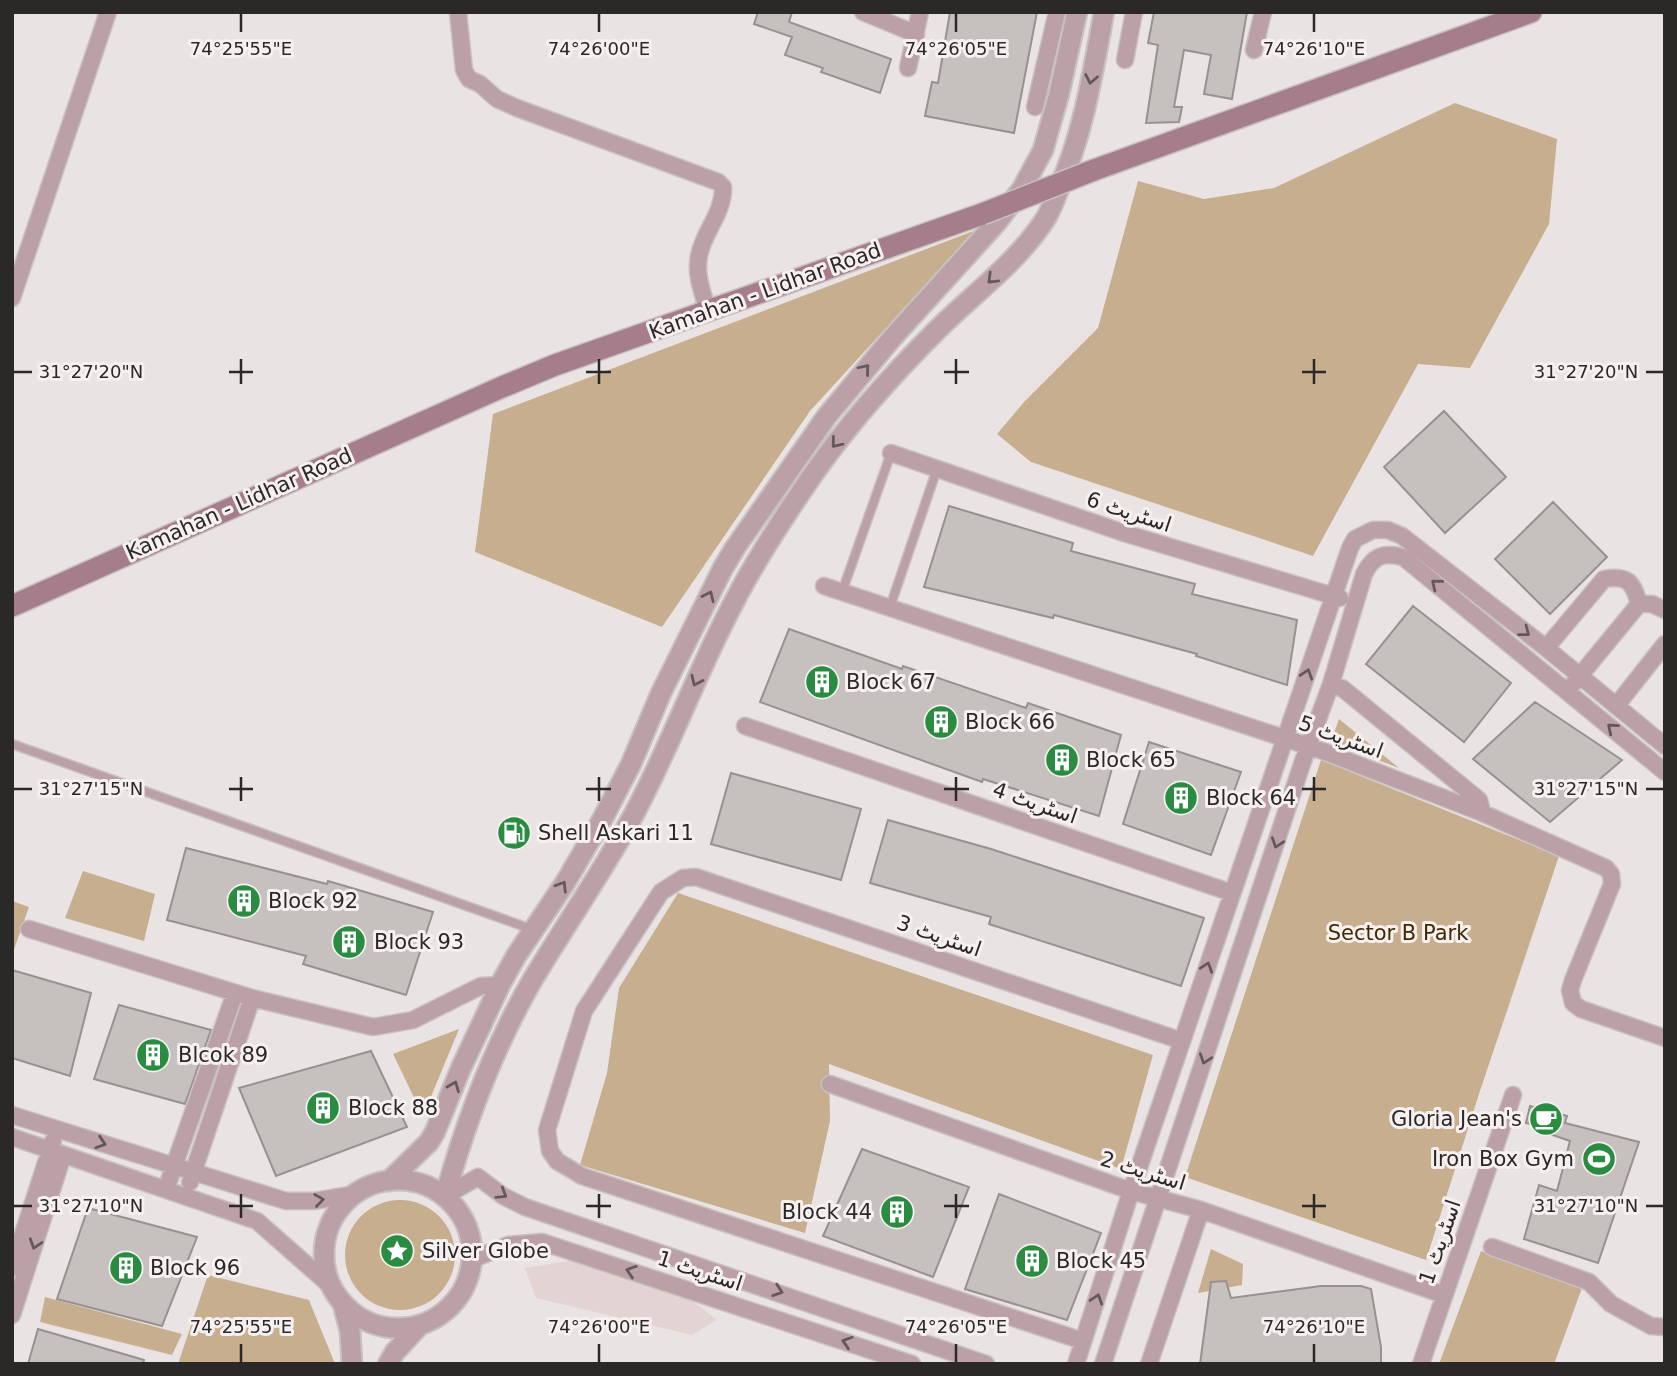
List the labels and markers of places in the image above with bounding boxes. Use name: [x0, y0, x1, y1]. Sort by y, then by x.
building icon: Block 67: [803, 663, 841, 701]
place label: Block 67: [846, 670, 936, 694]
building icon: Block 66: [922, 703, 960, 741]
place label: Block 66: [965, 710, 1055, 734]
building icon: Block 65: [1043, 741, 1081, 779]
place label: Block 65: [1086, 748, 1176, 772]
building icon: Block 64: [1162, 779, 1200, 817]
place label: Block 64: [1206, 786, 1296, 810]
fuel station icon: Shell Askari 11: [495, 814, 533, 852]
place label: Shell Askari 11: [538, 821, 694, 845]
building icon: Block 92: [225, 882, 263, 920]
place label: Block 92: [268, 889, 358, 913]
building icon: Block 93: [330, 923, 368, 961]
place label: Block 93: [374, 930, 464, 954]
building icon: Blcok 89: [134, 1036, 172, 1074]
place label: Blcok 89: [178, 1043, 268, 1067]
building icon: Block 88: [304, 1089, 342, 1127]
place label: Block 88: [348, 1096, 438, 1120]
cafe icon: Gloria Jean's: [1527, 1100, 1565, 1138]
place label: Gloria Jean's: [1391, 1107, 1522, 1131]
sports icon: Iron Box Gym: [1580, 1140, 1618, 1178]
place label: Iron Box Gym: [1432, 1147, 1574, 1171]
building icon: Block 44: [878, 1193, 916, 1231]
place label: Block 44: [782, 1200, 872, 1224]
place icon: Silver Globe: [378, 1232, 416, 1270]
place label: Silver Globe: [422, 1239, 549, 1263]
building icon: Block 45: [1013, 1242, 1051, 1280]
building icon: Block 96: [107, 1249, 145, 1287]
place label: Block 45: [1056, 1249, 1146, 1273]
place label: Block 96: [150, 1256, 240, 1280]

